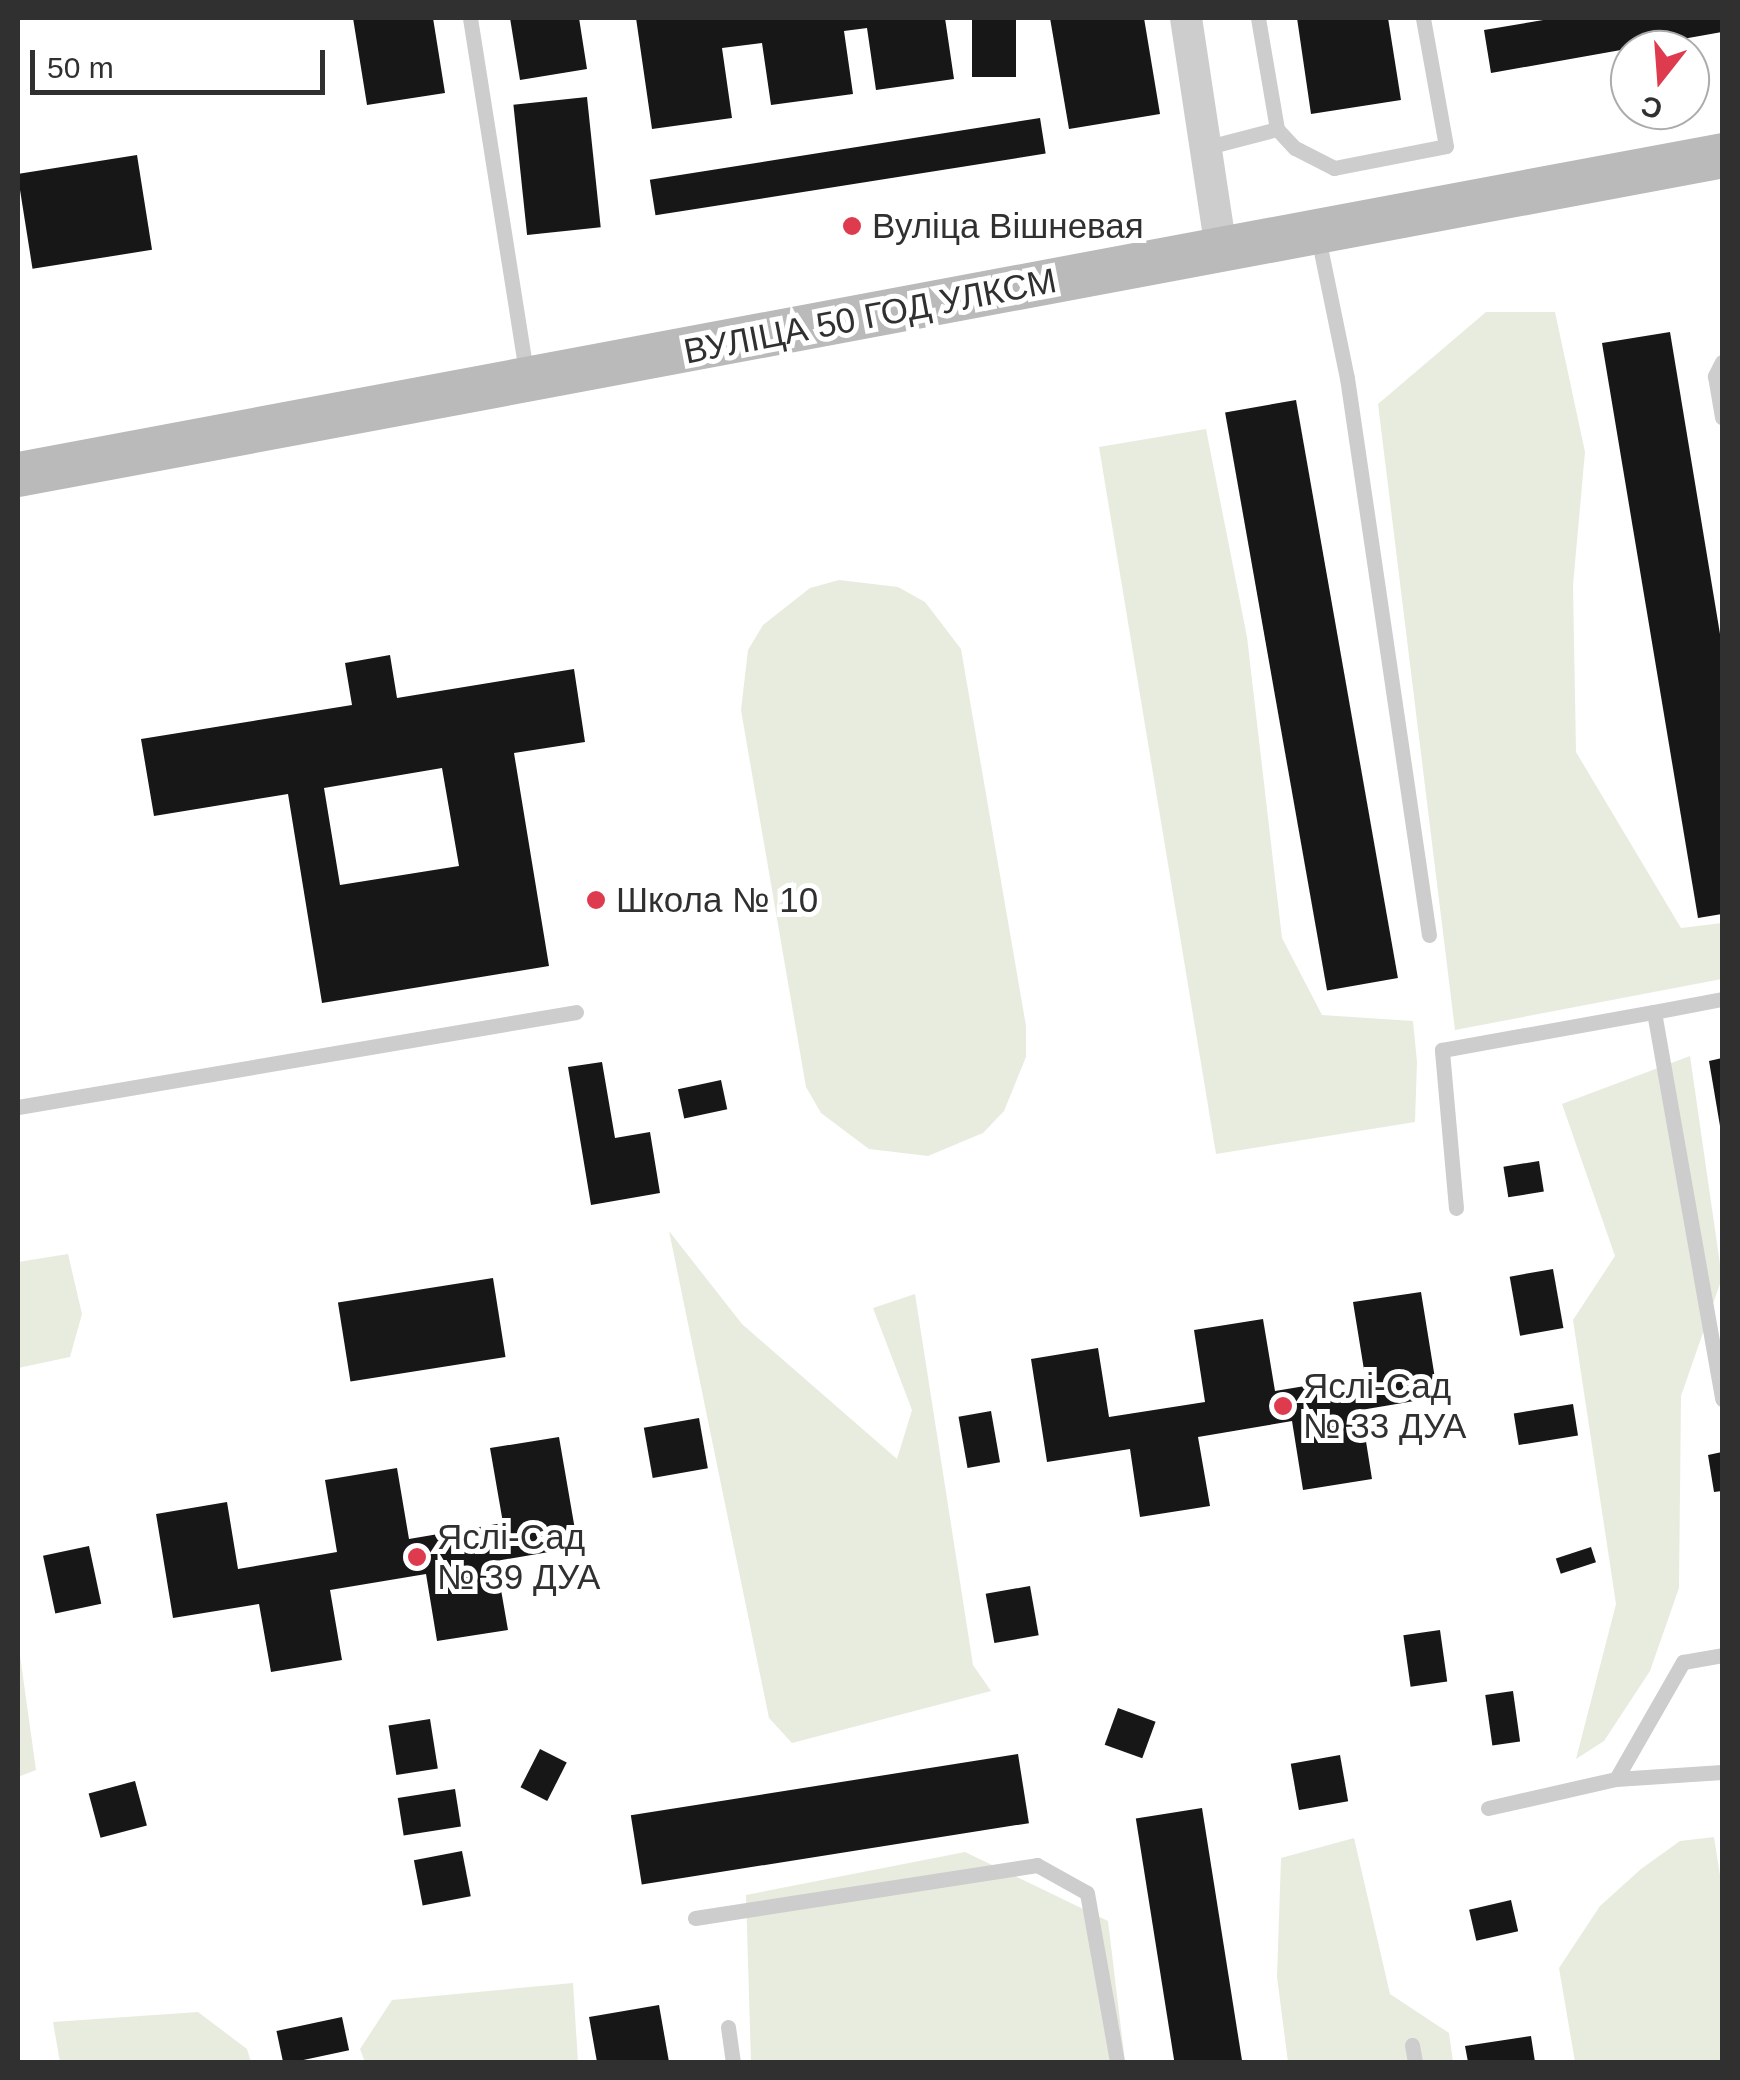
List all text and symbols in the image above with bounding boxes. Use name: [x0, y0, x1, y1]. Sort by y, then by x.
scale bar: [35, 30, 330, 92]
north arrow: [1610, 30, 1710, 130]
text: 50 m: [47, 51, 114, 84]
text: С: [1637, 89, 1666, 125]
place label: Вуліца Вішневая: [872, 205, 1144, 247]
marker: Вуліца Вішневая: [841, 215, 863, 237]
street label: ВУЛІЦА 50 ГОД УЛКСМ: [680, 259, 1060, 373]
place label: Школа № 10: [616, 879, 818, 921]
marker: Школа № 10: [585, 889, 607, 911]
place label: Яслі-Сад № 33 ДУА: [1303, 1365, 1466, 1447]
marker: Яслі-Сад № 33 ДУА: [1272, 1395, 1294, 1417]
place label: Яслі-Сад № 39 ДУА: [437, 1516, 600, 1598]
marker: Яслі-Сад № 39 ДУА: [406, 1546, 428, 1568]

